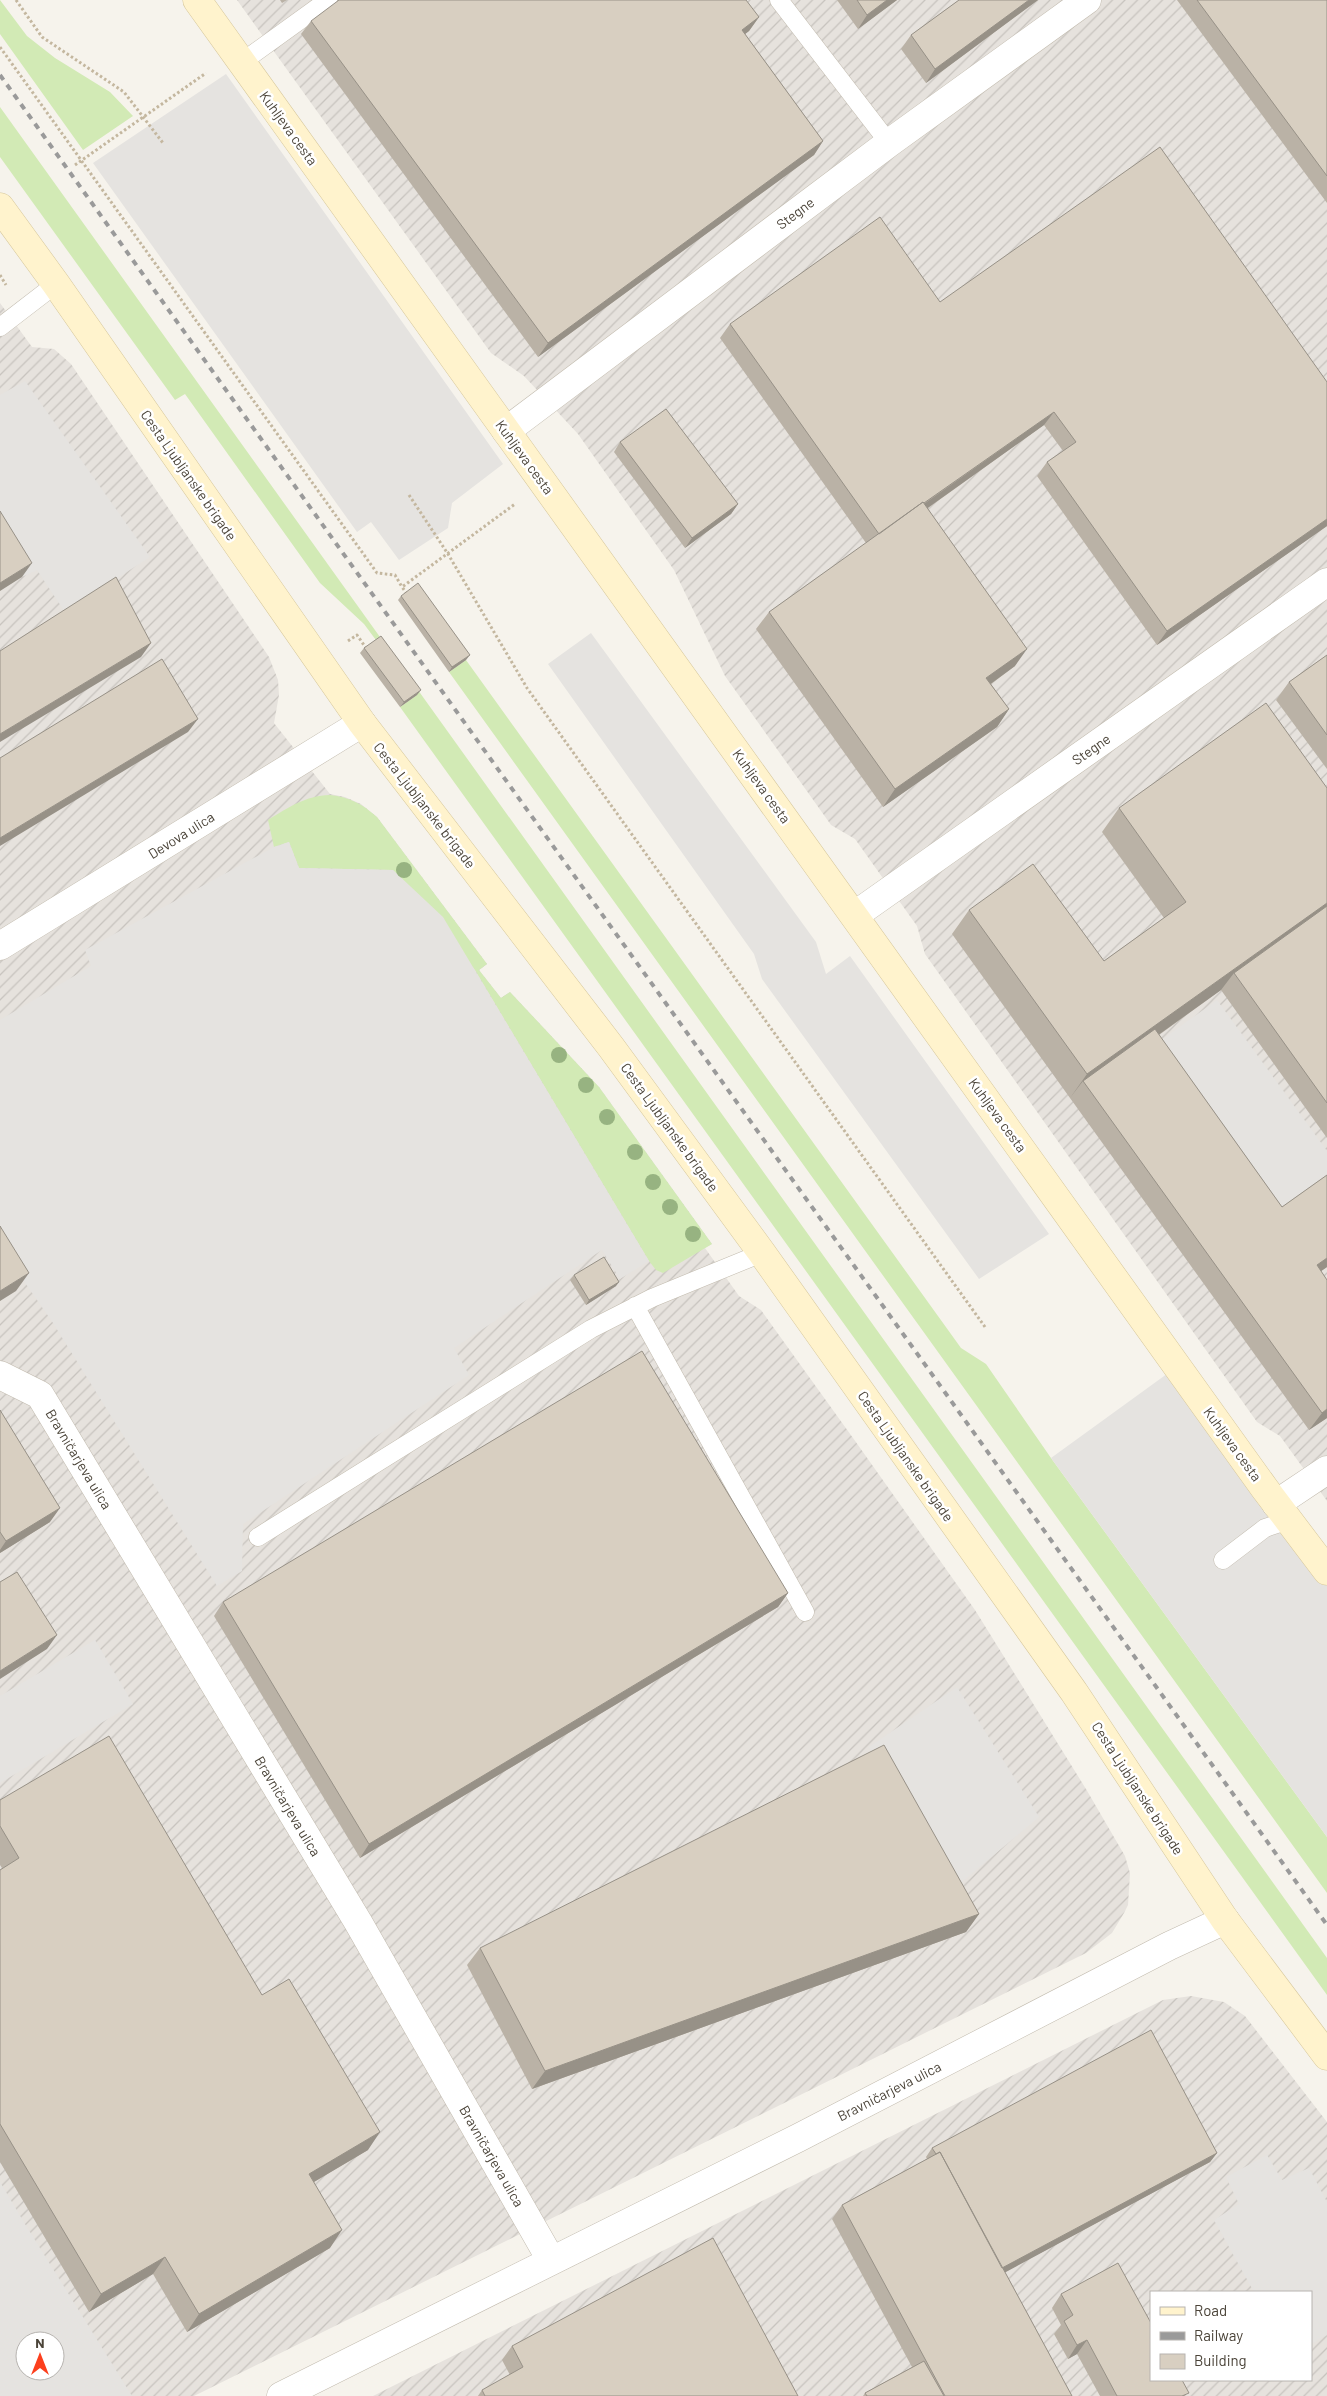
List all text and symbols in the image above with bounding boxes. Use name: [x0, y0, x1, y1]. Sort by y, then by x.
street label: Kuhljeva cesta: [256, 88, 322, 168]
street label: Stegne: [773, 193, 817, 233]
street label: Cesta Ljubljanske brigade: [138, 407, 240, 543]
street label: Kuhljeva cesta: [492, 417, 558, 497]
street label: Stegne: [1069, 730, 1113, 768]
street label: Cesta Ljubljanske brigade: [371, 739, 479, 871]
street label: Kuhljeva cesta: [729, 746, 795, 826]
street label: Devova ulica: [145, 808, 217, 862]
street label: Cesta Ljubljanske brigade: [617, 1059, 723, 1195]
street label: Kuhljeva cesta: [965, 1075, 1031, 1155]
street label: Cesta Ljubljanske brigade: [855, 1388, 957, 1524]
street label: Kuhljeva cesta: [1200, 1404, 1266, 1484]
street label: Bravničarjeva ulica: [42, 1406, 116, 1512]
street label: Cesta Ljubljanske brigade: [1089, 1718, 1187, 1858]
street label: Bravničarjeva ulica: [251, 1753, 325, 1859]
street label: Bravničarjeva ulica: [834, 2058, 944, 2124]
street label: Bravničarjeva ulica: [456, 2102, 528, 2210]
legend: [1150, 2291, 1312, 2381]
text: Road: [1194, 2301, 1227, 2319]
text: Railway: [1194, 2326, 1243, 2344]
north arrow: [15, 2331, 65, 2381]
text: N: [35, 2334, 45, 2351]
text: Building: [1194, 2351, 1247, 2369]

